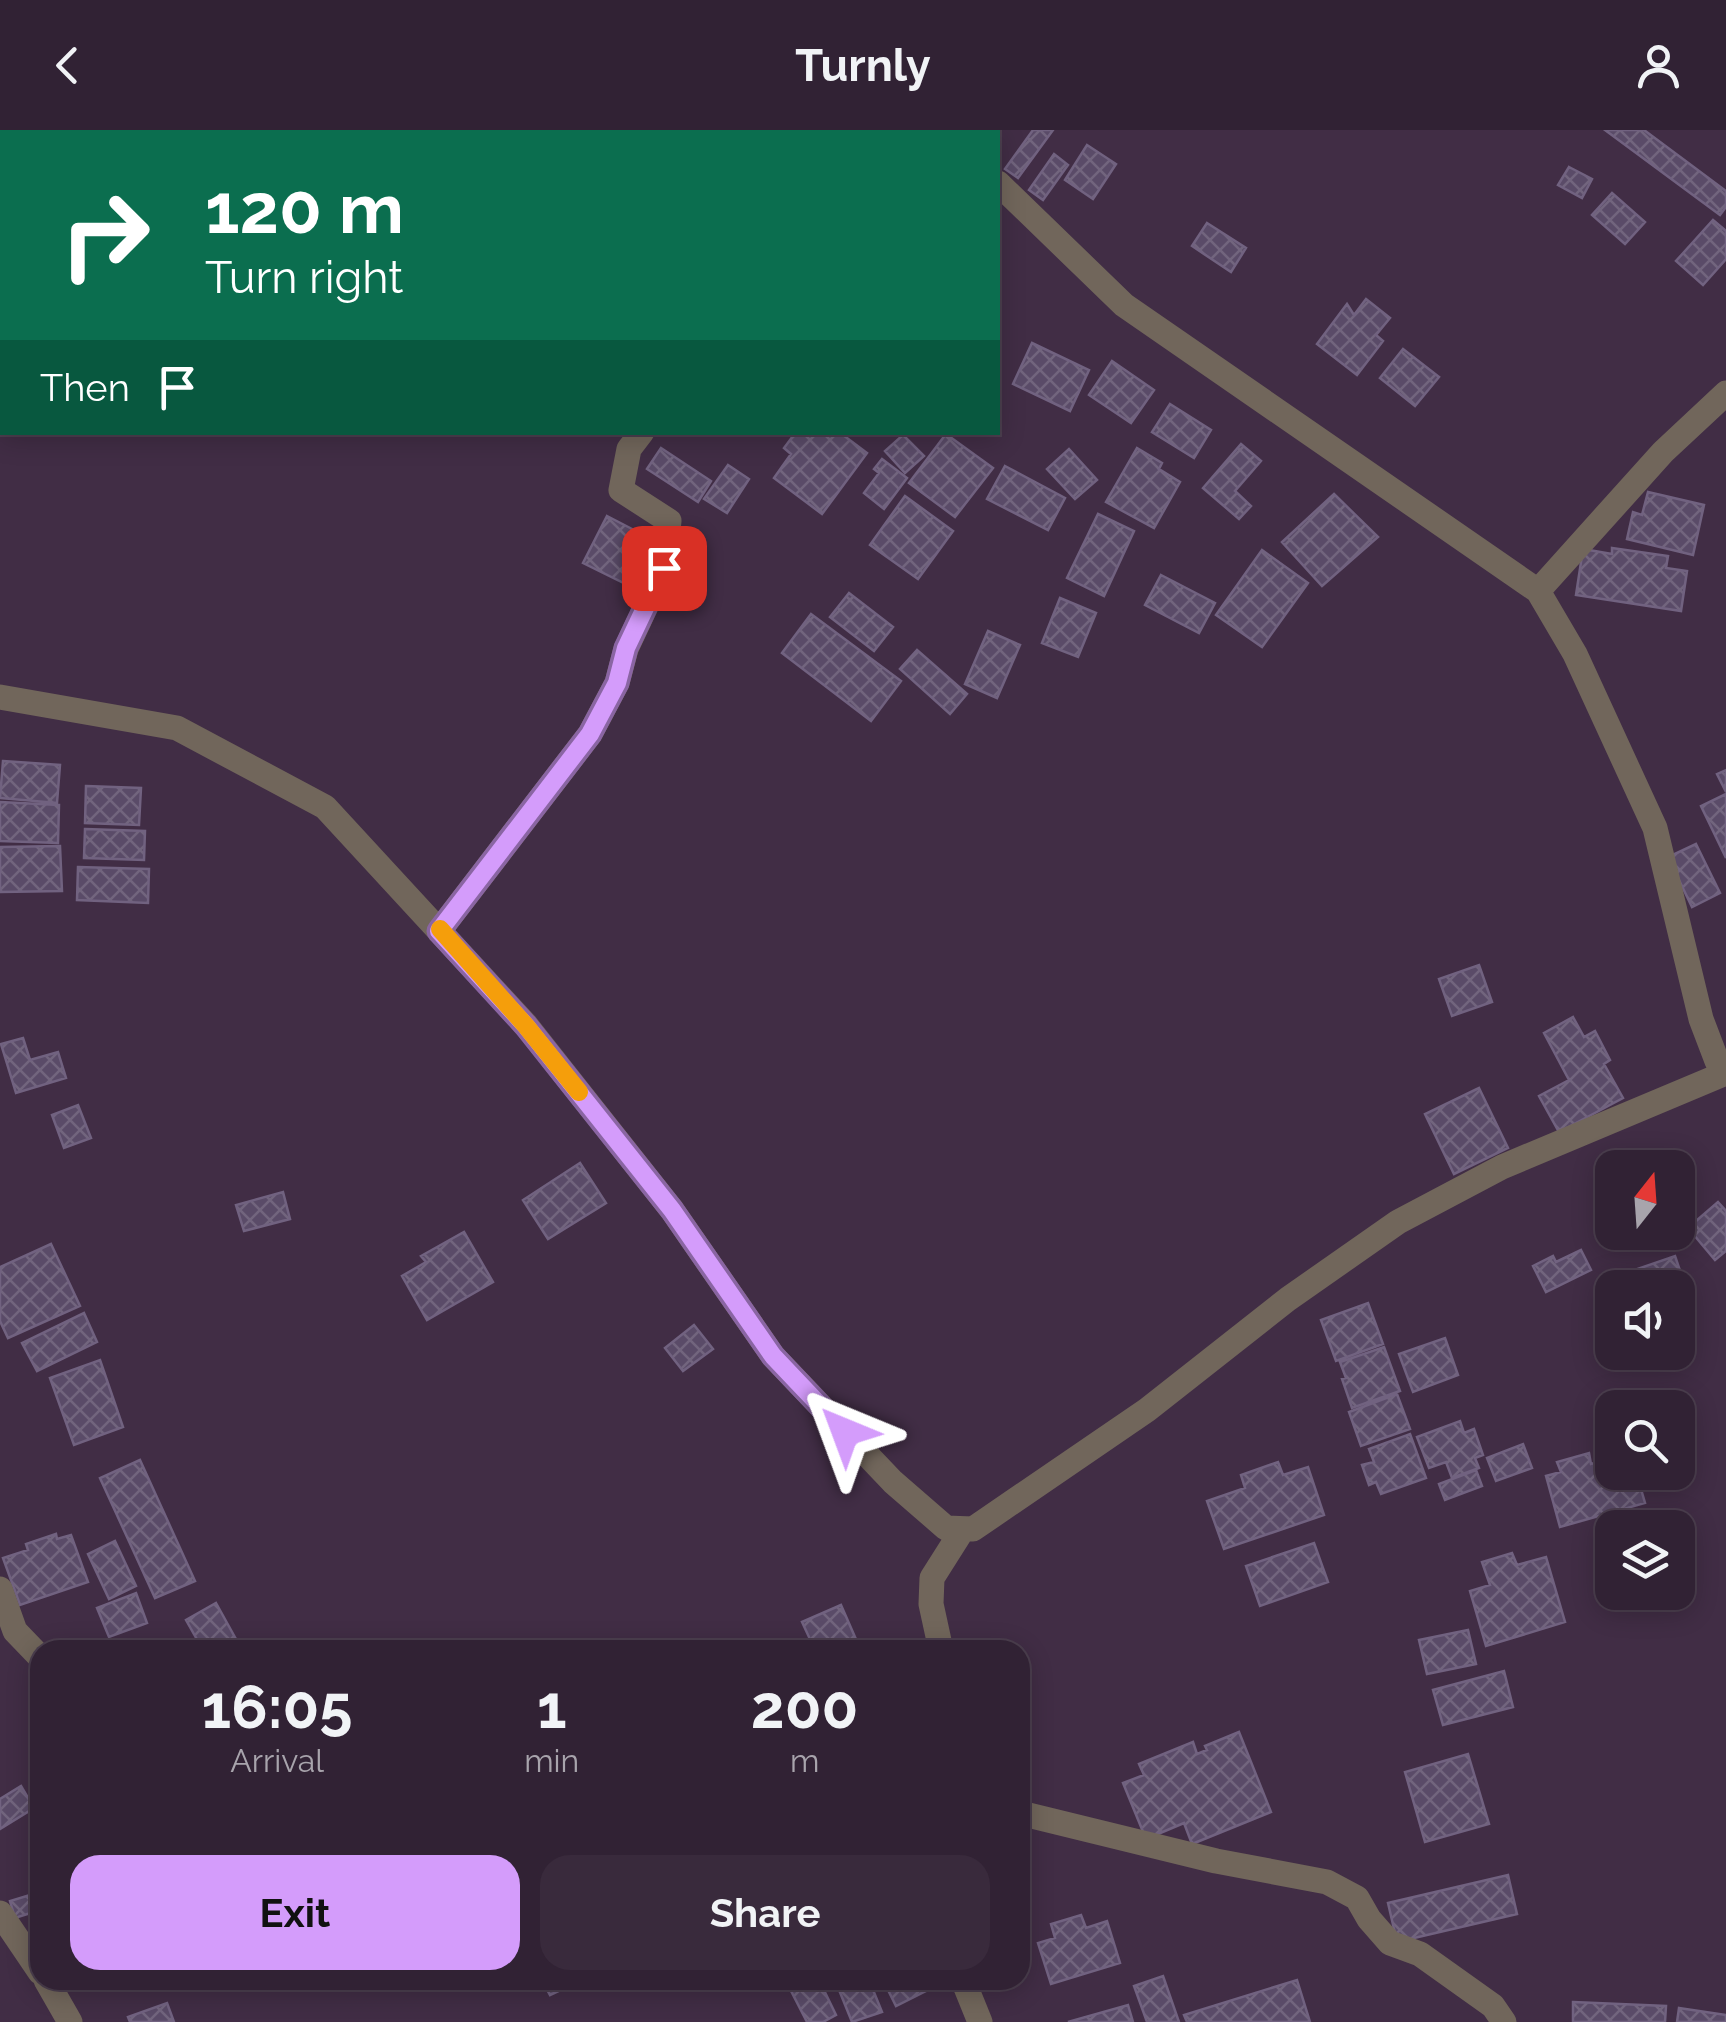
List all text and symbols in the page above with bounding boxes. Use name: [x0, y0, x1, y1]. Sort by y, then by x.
icon: back: [40, 38, 95, 93]
icon: person: [1631, 38, 1686, 93]
text: Turnly: [795, 39, 931, 92]
text: 120 m: [205, 167, 404, 249]
icon: right: [40, 170, 170, 300]
text: Turn right: [205, 251, 403, 304]
icon: arrive: [150, 360, 205, 415]
text: Then: [40, 365, 130, 410]
pin: [622, 526, 707, 611]
icon: arrive: [637, 541, 692, 596]
north arrow: [1595, 1150, 1695, 1250]
map controls: [1595, 1150, 1695, 1610]
button: sound: [1595, 1270, 1695, 1370]
position arrow: [793, 1380, 897, 1484]
button: search: [1595, 1390, 1695, 1490]
button: layers: [1595, 1510, 1695, 1610]
text: 16:05: [202, 1672, 353, 1742]
text: 1: [537, 1672, 567, 1742]
text: 200: [751, 1672, 858, 1742]
text: Arrival: [230, 1742, 324, 1779]
text: min: [524, 1742, 579, 1779]
text: m: [790, 1742, 819, 1779]
button: Exit: [70, 1855, 520, 1970]
button: Share: [540, 1855, 990, 1970]

